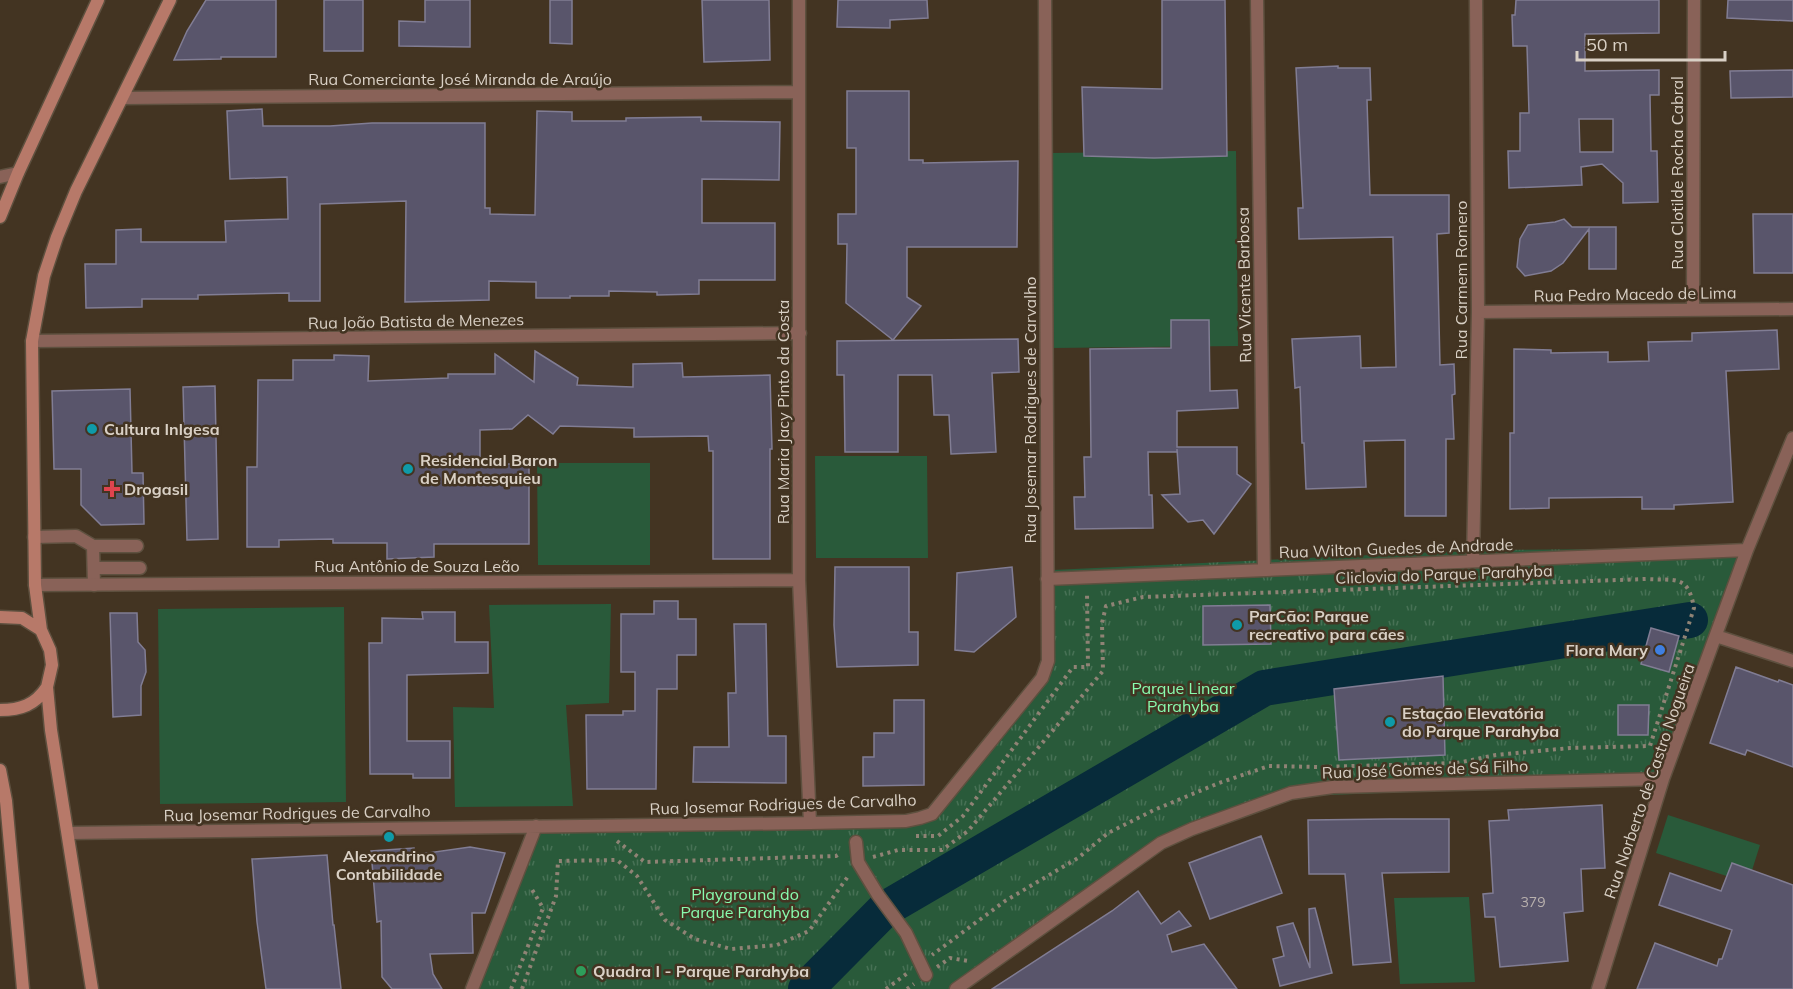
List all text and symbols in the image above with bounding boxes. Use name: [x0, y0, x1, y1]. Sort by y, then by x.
scale bar: [1577, 24, 1726, 62]
text: 50 m: [1586, 33, 1628, 56]
street label: Rua Comerciante José Miranda de Araújo: [308, 69, 612, 89]
street label: Rua Clotilde Rocha Cabral: [1667, 76, 1687, 270]
street label: Rua Carmem Romero: [1451, 201, 1471, 359]
street label: Rua Vicente Barbosa: [1233, 207, 1255, 363]
street label: Rua Josemar Rodrigues de Carvalho: [1020, 277, 1040, 544]
street label: Rua Pedro Macedo de Lima: [1533, 282, 1737, 306]
street label: Rua Maria Jacy Pinto da Costa: [773, 300, 793, 524]
street label: Rua João Batista de Menezes: [308, 309, 524, 333]
place label: Cultura Inlgesa: [104, 419, 220, 439]
marker: Cultura Inlgesa: [85, 422, 99, 436]
place label: Residencial Baron de Montesquieu: [420, 450, 557, 488]
marker: Residencial Baron de Montesquieu: [401, 462, 415, 476]
place label: Drogasil: [124, 479, 188, 499]
marker: Drogasil: [105, 482, 119, 496]
street label: Rua Wilton Guedes de Andrade: [1278, 534, 1514, 562]
street label: Rua Antônio de Souza Leão: [314, 556, 520, 576]
street label: Cliclovia do Parque Parahyba: [1335, 560, 1553, 588]
place label: ParCão: Parque recreativo para cães: [1249, 606, 1405, 644]
marker: ParCão: Parque recreativo para cães: [1230, 618, 1244, 632]
place label: Flora Mary: [1565, 640, 1648, 660]
marker: Flora Mary: [1653, 643, 1667, 657]
street label: Rua Norberto de Castro Nogueira: [1599, 661, 1699, 901]
park label: Parque Linear Parahyba: [1131, 678, 1235, 716]
place label: Estação Elevatória do Parque Parahyba: [1402, 703, 1559, 741]
marker: Estação Elevatória do Parque Parahyba: [1383, 715, 1397, 729]
street label: Rua José Gomes de Sá Filho: [1322, 755, 1528, 783]
street label: Rua Josemar Rodrigues de Carvalho: [649, 789, 917, 819]
street label: Rua Josemar Rodrigues de Carvalho: [163, 801, 431, 825]
marker: Alexandrino Contabilidade: [382, 830, 396, 844]
place label: Alexandrino Contabilidade: [336, 846, 442, 884]
park label: Playground do Parque Parahyba: [681, 884, 810, 922]
house number: 379: [1520, 893, 1546, 911]
place label: Quadra I - Parque Parahyba: [593, 961, 809, 981]
marker: Quadra I - Parque Parahyba: [574, 964, 588, 978]

